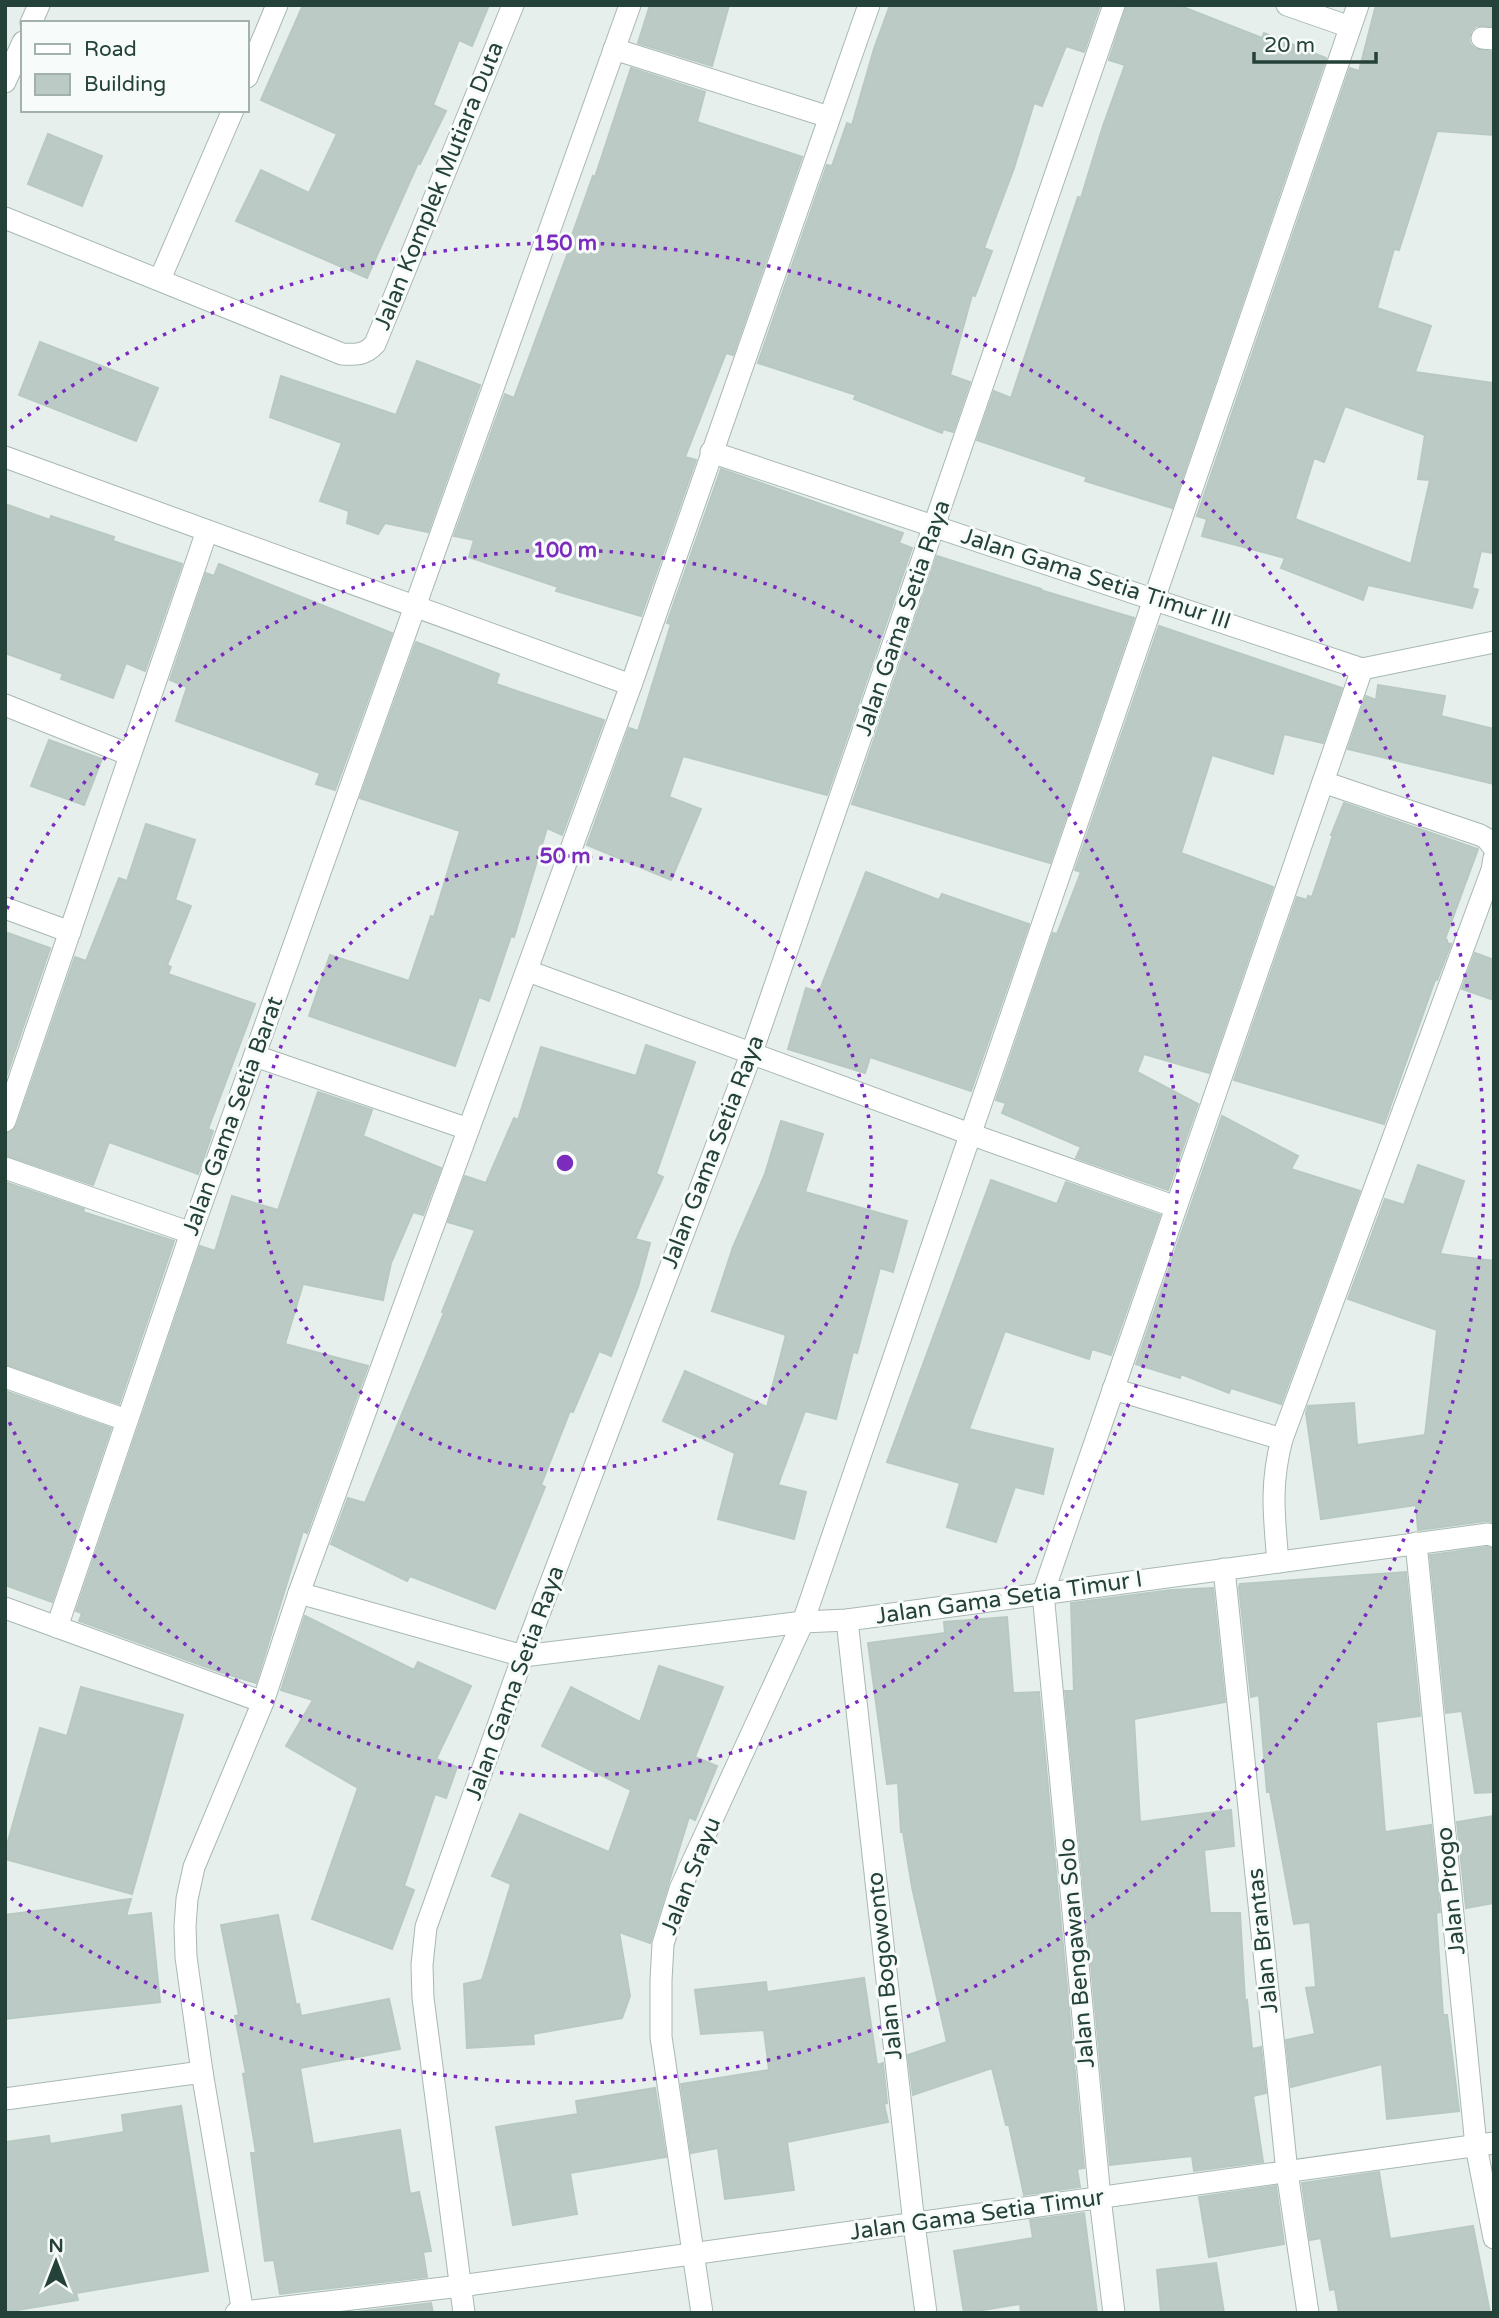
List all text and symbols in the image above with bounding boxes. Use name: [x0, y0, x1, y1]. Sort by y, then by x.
legend: [21, 21, 248, 112]
scale bar: [1254, 21, 1376, 65]
text: 20 m: [1264, 33, 1315, 58]
text: Road: [84, 37, 137, 62]
street label: Jalan Komplek Mutiara Duta: [368, 38, 510, 334]
text: Building: [84, 72, 166, 97]
text: 150 m: [533, 231, 597, 256]
street label: Jalan Gama Setia Raya: [849, 496, 957, 740]
street label: Jalan Gama Setia Timur III: [957, 522, 1235, 636]
text: 100 m: [533, 538, 597, 563]
text: 50 m: [539, 844, 591, 869]
street label: Jalan Gama Setia Barat: [177, 992, 289, 1239]
street label: Jalan Gama Setia Raya: [656, 1031, 770, 1273]
centre of rings: [553, 1151, 577, 1175]
street label: Jalan Gama Setia Raya: [460, 1562, 570, 1804]
street label: Jalan Gama Setia Timur I: [874, 1565, 1144, 1631]
street label: Jalan Srayu: [655, 1813, 727, 1939]
street label: Jalan Progo: [1430, 1826, 1472, 1956]
street label: Jalan Bengawan Solo: [1053, 1837, 1101, 2069]
street label: Jalan Brantas: [1241, 1867, 1285, 2015]
street label: Jalan Bogowonto: [861, 1871, 909, 2061]
street label: Jalan Gama Setia Timur: [848, 2183, 1106, 2247]
north arrow: [21, 2227, 91, 2297]
text: N: [48, 2235, 64, 2257]

